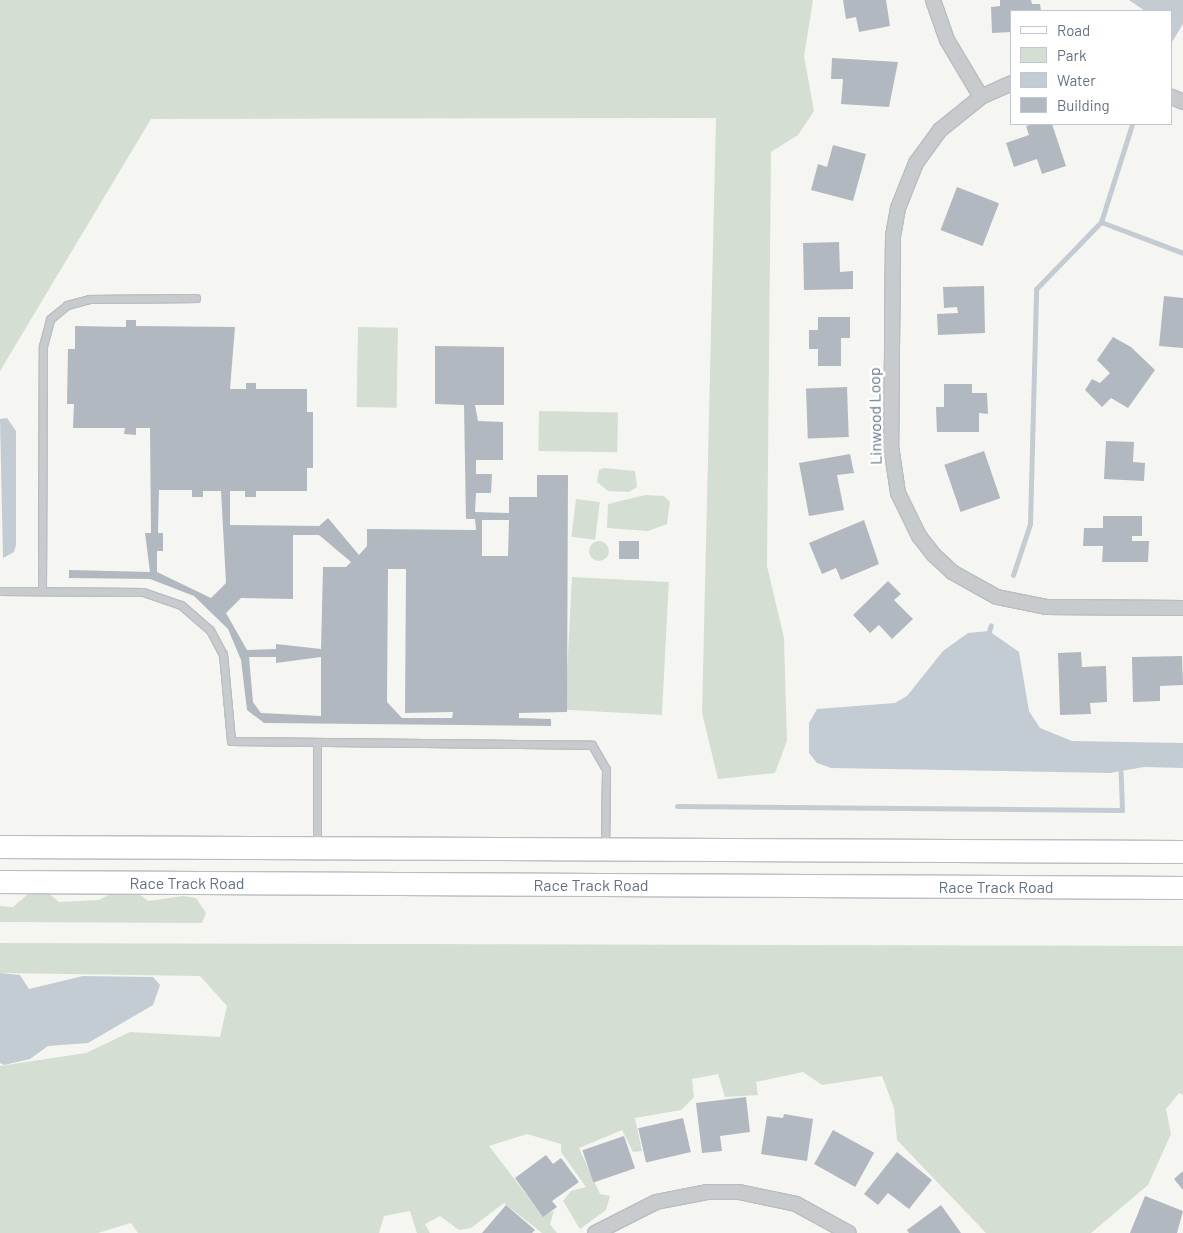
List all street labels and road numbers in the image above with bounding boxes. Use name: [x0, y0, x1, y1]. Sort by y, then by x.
street label: Linwood Loop: [865, 367, 885, 465]
street label: Race Track Road: [129, 873, 245, 893]
street label: Race Track Road: [533, 875, 649, 895]
street label: Race Track Road: [938, 877, 1054, 897]

